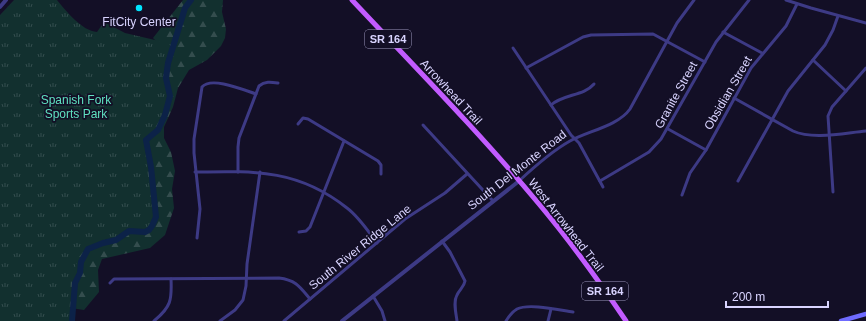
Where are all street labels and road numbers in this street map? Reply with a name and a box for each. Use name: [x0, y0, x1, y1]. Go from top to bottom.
road number: SR 164: [365, 30, 411, 48]
street label: Obsidian Street: [701, 53, 755, 132]
street label: Arrowhead Trail: [417, 56, 485, 128]
street label: Granite Street: [652, 58, 701, 131]
street label: South Del Monte Road: [465, 127, 569, 213]
street label: West Arrowhead Trail: [525, 176, 607, 274]
street label: South River Ridge Lane: [306, 201, 414, 293]
road number: SR 164: [582, 282, 628, 300]

